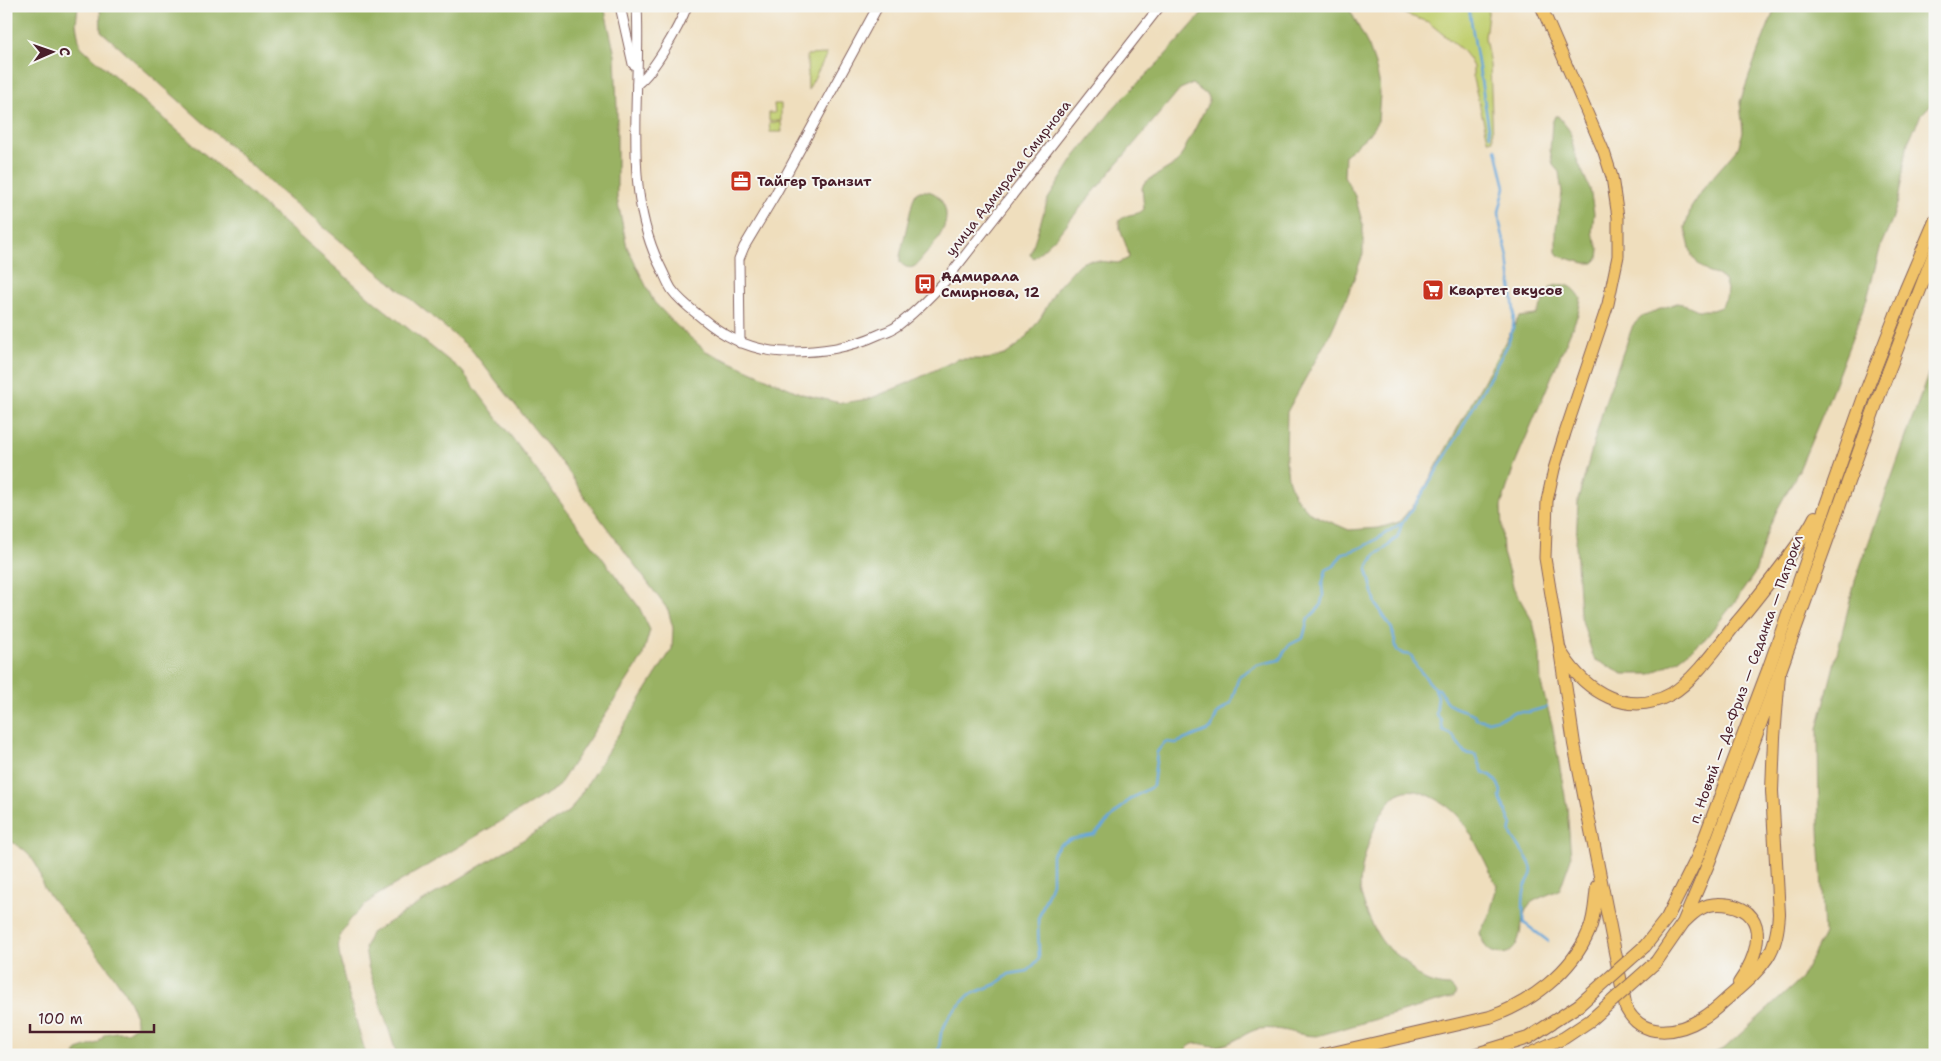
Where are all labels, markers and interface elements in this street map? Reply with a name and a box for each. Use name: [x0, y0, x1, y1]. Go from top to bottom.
north arrow: [28, 28, 78, 78]
text: С: [56, 47, 74, 56]
street label: улица Адмирала Смирнова: [941, 96, 1075, 260]
office icon: Тайгер Транзит: [729, 169, 753, 193]
place label: Тайгер Транзит: [757, 172, 872, 190]
place label: Адмирала Смирнова, 12: [941, 267, 1040, 301]
bus stop icon: Адмирала Смирнова, 12: [913, 272, 937, 296]
supermarket icon: Квартет вкусов: [1421, 278, 1445, 302]
place label: Квартет вкусов: [1449, 281, 1563, 299]
street label: п. Новый — Де-Фриз — Седанка — Патрокл: [1685, 532, 1807, 826]
scale bar: [30, 1001, 154, 1033]
text: 100 m: [38, 1009, 83, 1029]

